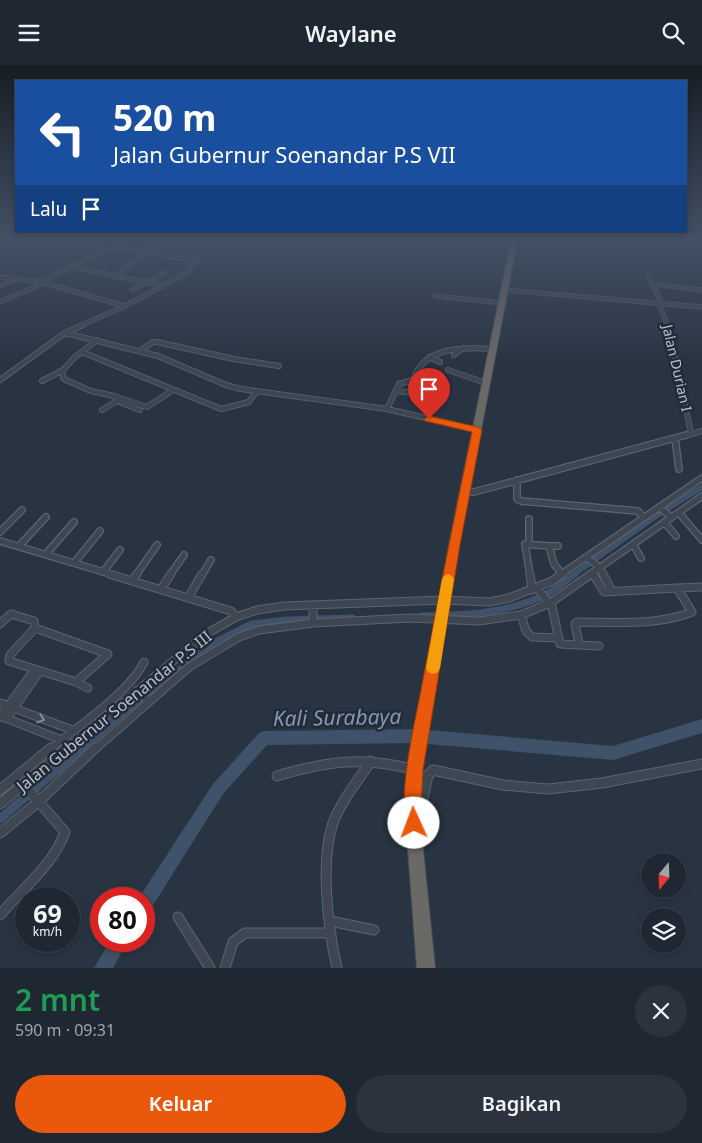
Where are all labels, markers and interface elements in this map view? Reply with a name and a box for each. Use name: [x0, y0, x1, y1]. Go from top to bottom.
text: Waylane: [305, 18, 397, 48]
icon: menu: [15, 19, 43, 47]
icon: search: [659, 19, 687, 47]
text: 520 m: [113, 94, 216, 141]
icon: left: [30, 100, 95, 165]
text: Jalan Gubernur Soenandar P.S VII: [113, 139, 456, 169]
icon: arrive: [77, 195, 105, 223]
text: Lalu: [30, 196, 67, 222]
street label: Jalan Durian I: [658, 321, 697, 413]
pin: [408, 368, 450, 419]
icon: arrive: [415, 375, 443, 403]
street label: Jalan Gubernur Soenandar P.S III: [10, 625, 216, 798]
water label: Kali Surabaya: [273, 702, 402, 732]
one-way arrow: [37, 713, 45, 723]
position arrow: [387, 796, 439, 848]
north arrow: [641, 853, 686, 897]
map controls: [641, 853, 686, 953]
speed limit sign: 80: [90, 887, 155, 952]
text: 69: [33, 896, 62, 930]
button: layers: [641, 908, 686, 953]
text: km/h: [33, 923, 62, 940]
text: 2 mnt: [15, 979, 100, 1020]
button: close: [635, 985, 687, 1037]
text: 590 m · 09:31: [15, 1019, 115, 1041]
button: Keluar: [15, 1075, 346, 1133]
button: Bagikan: [356, 1075, 687, 1133]

